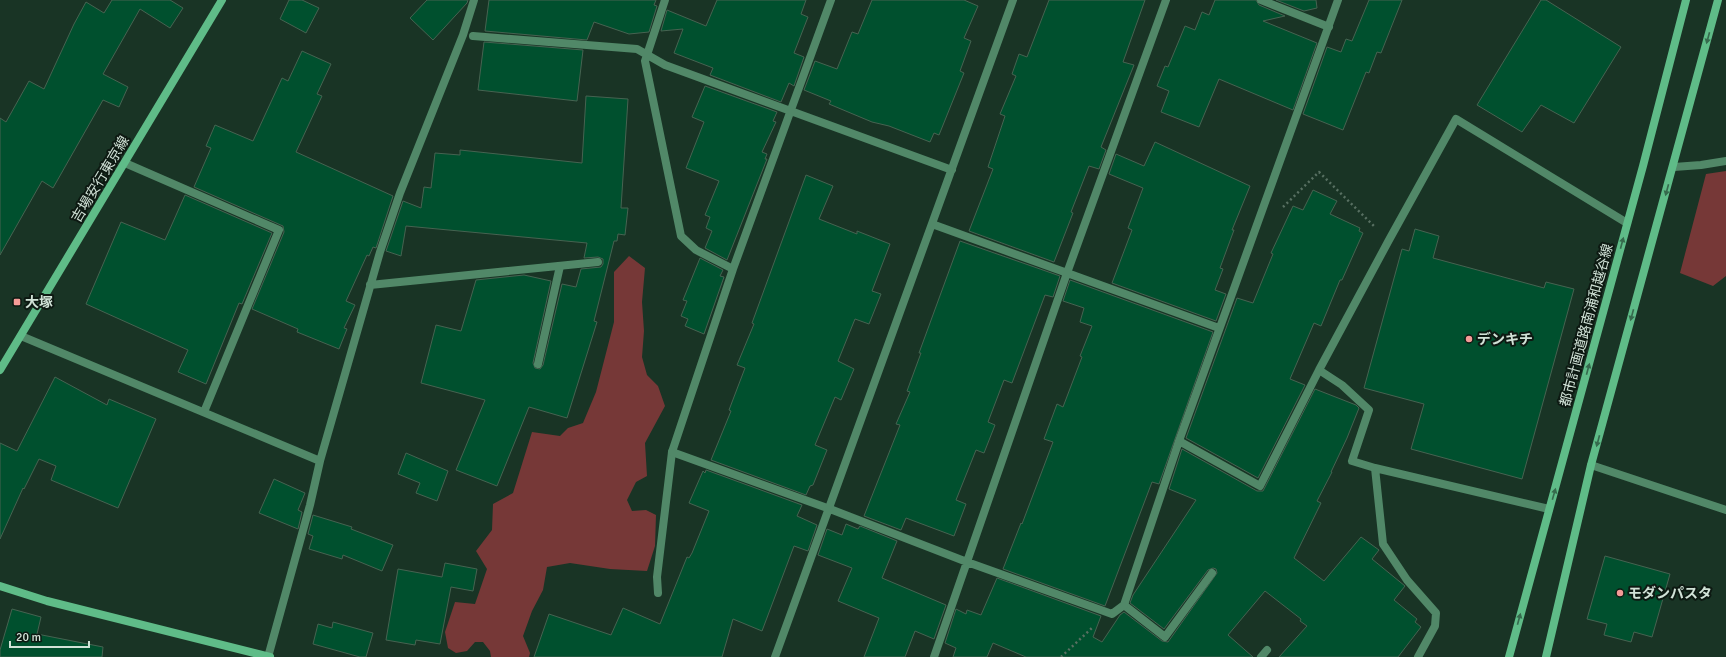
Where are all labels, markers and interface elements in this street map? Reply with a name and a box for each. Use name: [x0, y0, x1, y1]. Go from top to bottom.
one-way arrow: [1705, 31, 1711, 44]
street label: 吉場安行東京線: [68, 133, 133, 226]
one-way arrow: [1664, 184, 1670, 196]
one-way arrow: [1619, 237, 1625, 249]
street label: 都市計画道路南浦和越谷線: [1557, 242, 1616, 408]
place label: 大塚: [25, 294, 53, 311]
marker: 大塚: [12, 297, 22, 307]
one-way arrow: [1629, 309, 1635, 322]
place label: デンキチ: [1477, 331, 1533, 348]
marker: デンキチ: [1464, 334, 1474, 344]
one-way arrow: [1585, 362, 1591, 374]
one-way arrow: [1595, 435, 1601, 447]
one-way arrow: [1551, 488, 1557, 500]
place label: モダンパスタ: [1628, 585, 1712, 602]
marker: モダンパスタ: [1615, 588, 1625, 598]
one-way arrow: [1517, 613, 1523, 626]
scale bar: [10, 623, 89, 649]
text: 20 m: [16, 630, 41, 645]

